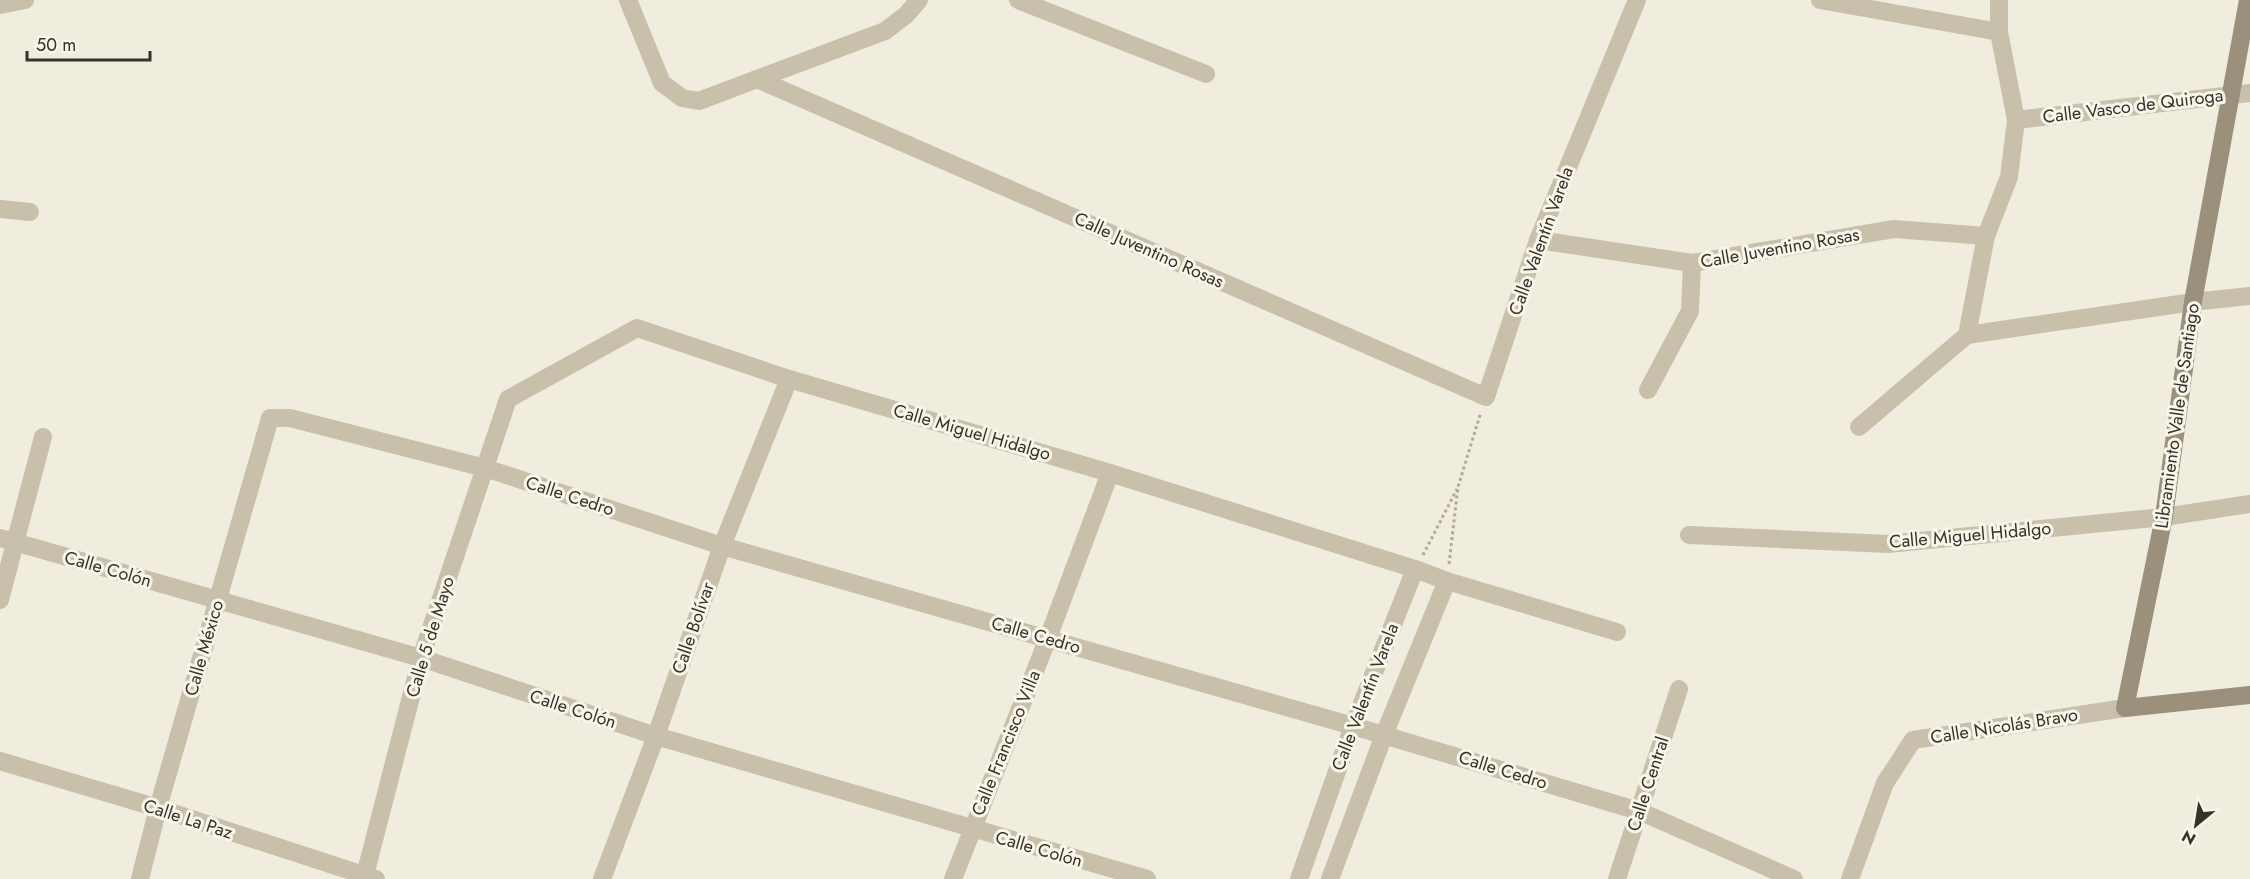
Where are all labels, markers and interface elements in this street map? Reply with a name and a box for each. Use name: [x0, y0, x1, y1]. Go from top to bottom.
scale bar: [27, 24, 150, 62]
text: 50 m: [36, 32, 76, 58]
street label: Calle Vasco de Quiroga: [2041, 82, 2225, 130]
street label: Calle Valentín Varela: [1502, 163, 1580, 319]
street label: Calle Juventino Rosas: [1070, 205, 1228, 295]
street label: Calle Juventino Rosas: [1699, 221, 1861, 275]
street label: Libramiento Valle de Santiago: [2148, 302, 2206, 530]
street label: Calle Miguel Hidalgo: [890, 397, 1054, 467]
street label: Calle Cedro: [522, 469, 618, 523]
street label: Calle Miguel Hidalgo: [1888, 515, 2052, 555]
street label: Calle Colón: [61, 544, 155, 594]
street label: Calle 5 de Mayo: [399, 573, 461, 701]
street label: Calle Bolívar: [665, 578, 721, 677]
street label: Calle México: [178, 597, 230, 699]
street label: Calle Cedro: [988, 610, 1084, 660]
street label: Calle Valentín Varela: [1325, 619, 1405, 775]
street label: Calle Francisco Villa: [965, 666, 1047, 820]
street label: Calle Colón: [526, 683, 620, 735]
street label: Calle Nicolás Bravo: [1928, 701, 2080, 750]
street label: Calle Central: [1620, 733, 1676, 835]
street label: Calle Cedro: [1455, 744, 1551, 796]
street label: Calle La Paz: [140, 792, 237, 846]
north arrow: [2166, 795, 2226, 855]
street label: Calle Colón: [992, 824, 1086, 874]
text: N: [2177, 824, 2200, 851]

